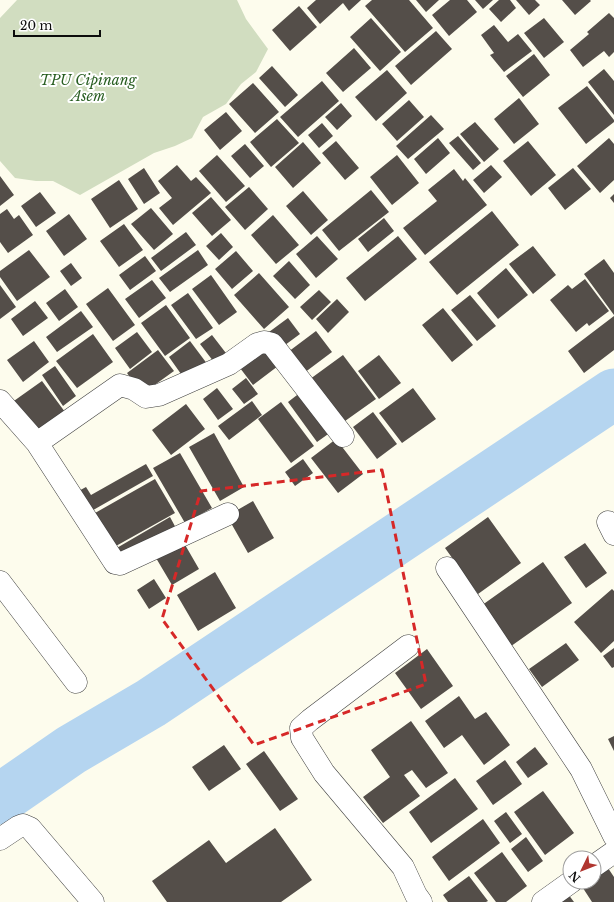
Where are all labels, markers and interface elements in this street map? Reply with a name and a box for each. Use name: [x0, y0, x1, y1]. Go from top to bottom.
scale bar: [14, 12, 100, 38]
text: 20 m: [20, 18, 52, 33]
park label: TPU Cipinang Asem: [40, 71, 137, 105]
north arrow: [562, 850, 602, 890]
text: N: [566, 868, 583, 885]

